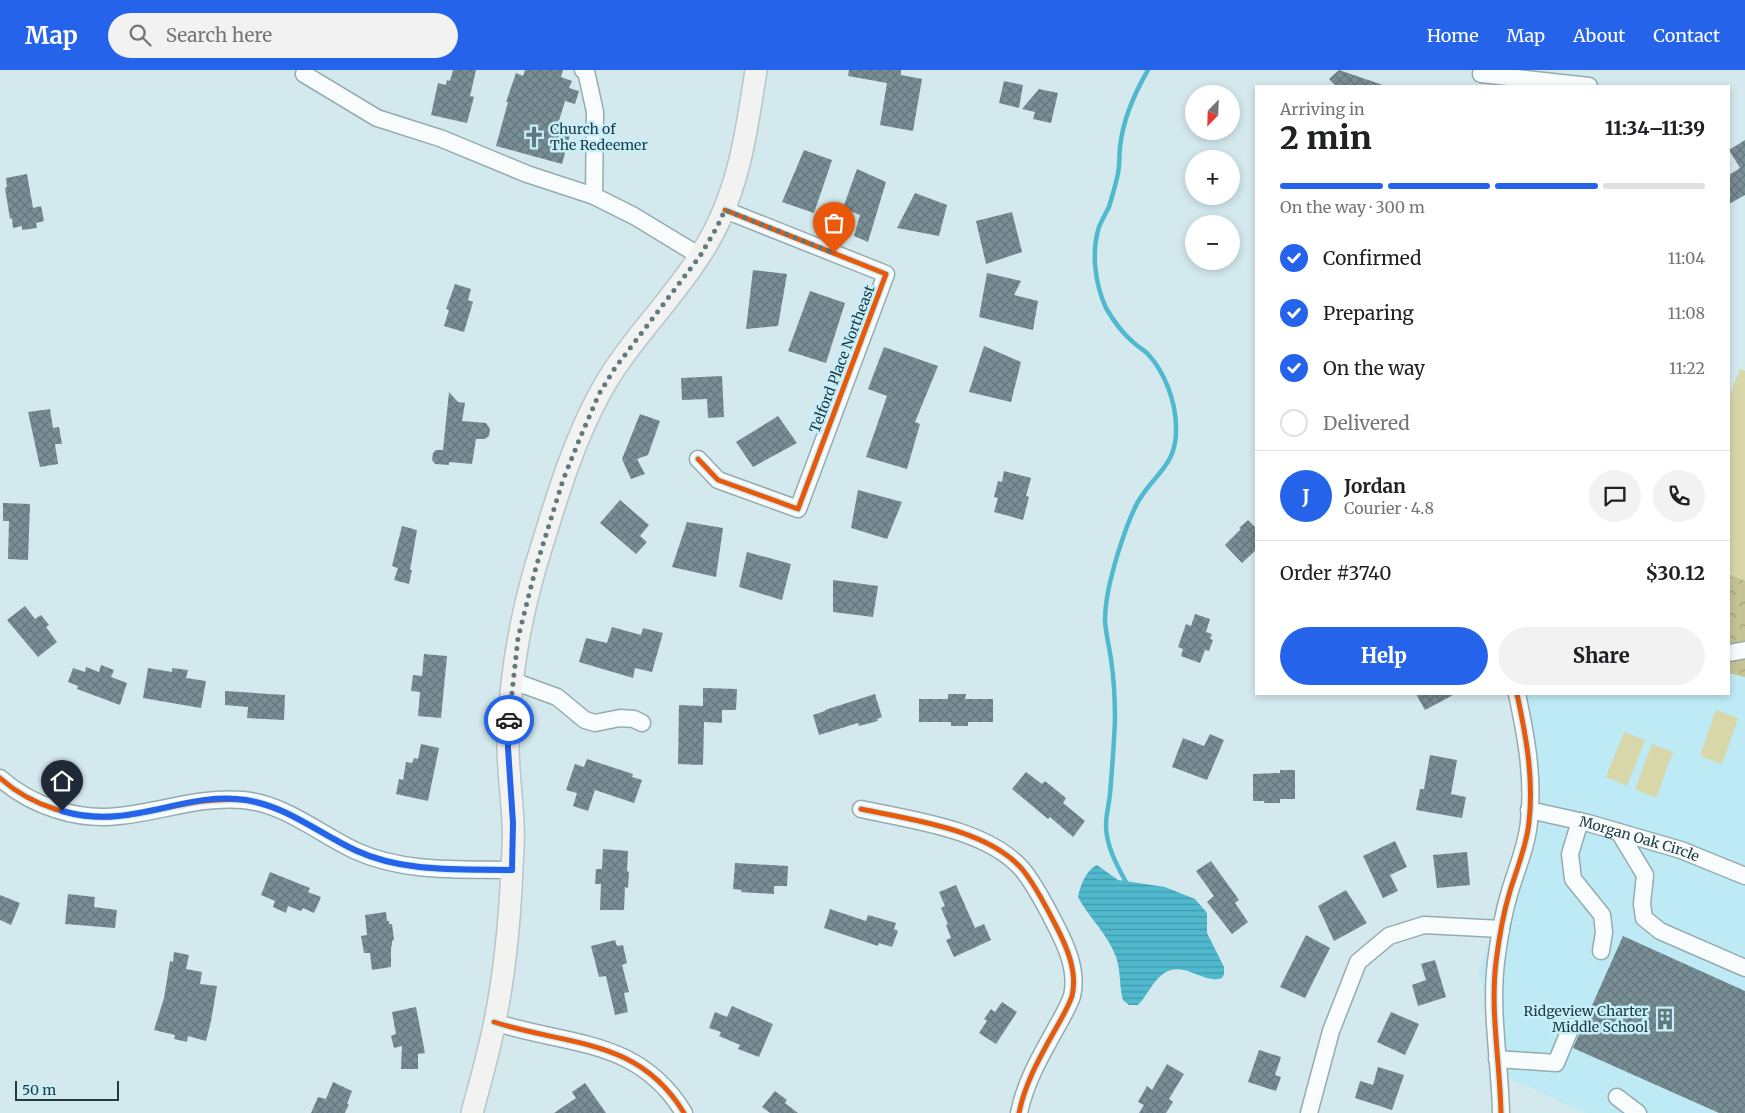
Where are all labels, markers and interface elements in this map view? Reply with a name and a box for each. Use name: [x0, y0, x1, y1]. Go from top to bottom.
search box: [108, 13, 458, 58]
text: Map: [25, 20, 78, 51]
icon: search: [126, 21, 154, 49]
text: Search here: [166, 23, 272, 47]
text: Home: [1427, 24, 1479, 47]
text: Map: [1507, 24, 1545, 47]
text: About: [1573, 24, 1625, 47]
text: Contact: [1653, 24, 1720, 47]
north arrow: [1185, 85, 1240, 140]
map controls: [1185, 85, 1240, 270]
text: Arriving in: [1280, 99, 1365, 119]
text: 11:34–11:39: [1605, 116, 1705, 140]
text: 2 min: [1280, 118, 1372, 158]
place label: Church of The Redeemer: [550, 120, 648, 154]
church icon: Church of The Redeemer: [521, 124, 547, 150]
button: +: [1185, 150, 1240, 205]
text: On the way · 300 m: [1280, 197, 1425, 217]
pin: [813, 202, 855, 253]
icon: bag: [820, 209, 848, 237]
button: −: [1185, 215, 1240, 270]
icon: check: [1280, 244, 1308, 272]
text: Confirmed: [1323, 246, 1421, 270]
text: 11:04: [1668, 248, 1705, 268]
street label: Telford Place Northeast: [805, 282, 879, 435]
icon: check: [1280, 299, 1308, 327]
text: Preparing: [1323, 301, 1414, 325]
text: 11:08: [1668, 303, 1705, 323]
icon: check: [1280, 354, 1308, 382]
text: On the way: [1323, 356, 1425, 380]
text: 11:22: [1669, 358, 1705, 378]
text: Delivered: [1323, 411, 1410, 435]
button: chat: [1589, 470, 1641, 522]
button: phone: [1653, 470, 1705, 522]
text: Jordan: [1344, 474, 1406, 498]
text: J: [1302, 484, 1310, 508]
text: Courier · 4.8: [1344, 498, 1434, 518]
text: Order #3740: [1280, 561, 1392, 585]
text: $30.12: [1646, 561, 1705, 585]
button: Help: [1280, 627, 1488, 685]
button: Share: [1498, 627, 1705, 685]
courier: [484, 695, 534, 745]
icon: car: [495, 706, 523, 734]
pin: [41, 760, 83, 811]
icon: home: [48, 767, 76, 795]
street label: Morgan Oak Circle: [1578, 812, 1702, 865]
place label: Ridgeview Charter Middle School: [1524, 1002, 1649, 1036]
building icon: Ridgeview Charter Middle School: [1652, 1006, 1678, 1032]
scale bar: [15, 1078, 119, 1101]
text: 50 m: [22, 1081, 56, 1099]

